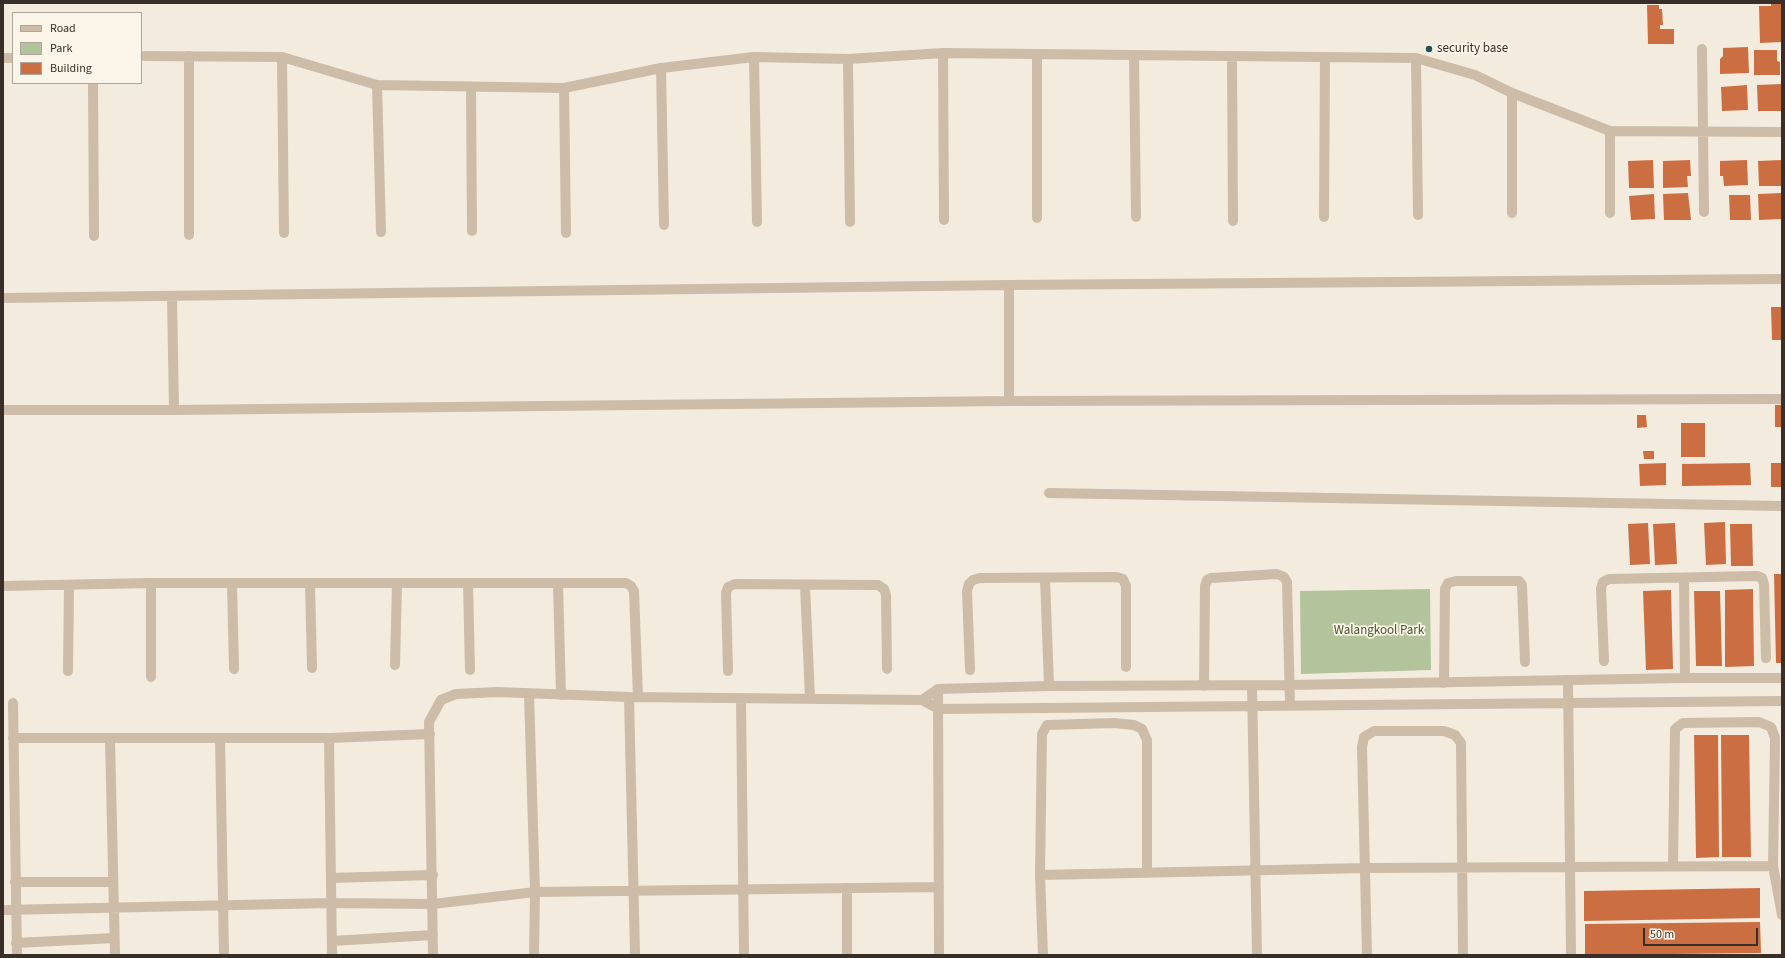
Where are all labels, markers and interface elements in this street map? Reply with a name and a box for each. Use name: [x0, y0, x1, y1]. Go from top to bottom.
legend: [12, 12, 142, 84]
text: Road: [50, 20, 76, 37]
text: Park: [50, 40, 72, 57]
place label: security base: [1437, 41, 1508, 57]
marker: security base: [1424, 44, 1434, 54]
text: Building: [50, 60, 92, 77]
park label: Walangkool Park: [1334, 623, 1424, 639]
scale bar: [1645, 920, 1760, 946]
text: 50 m: [1650, 926, 1674, 943]

